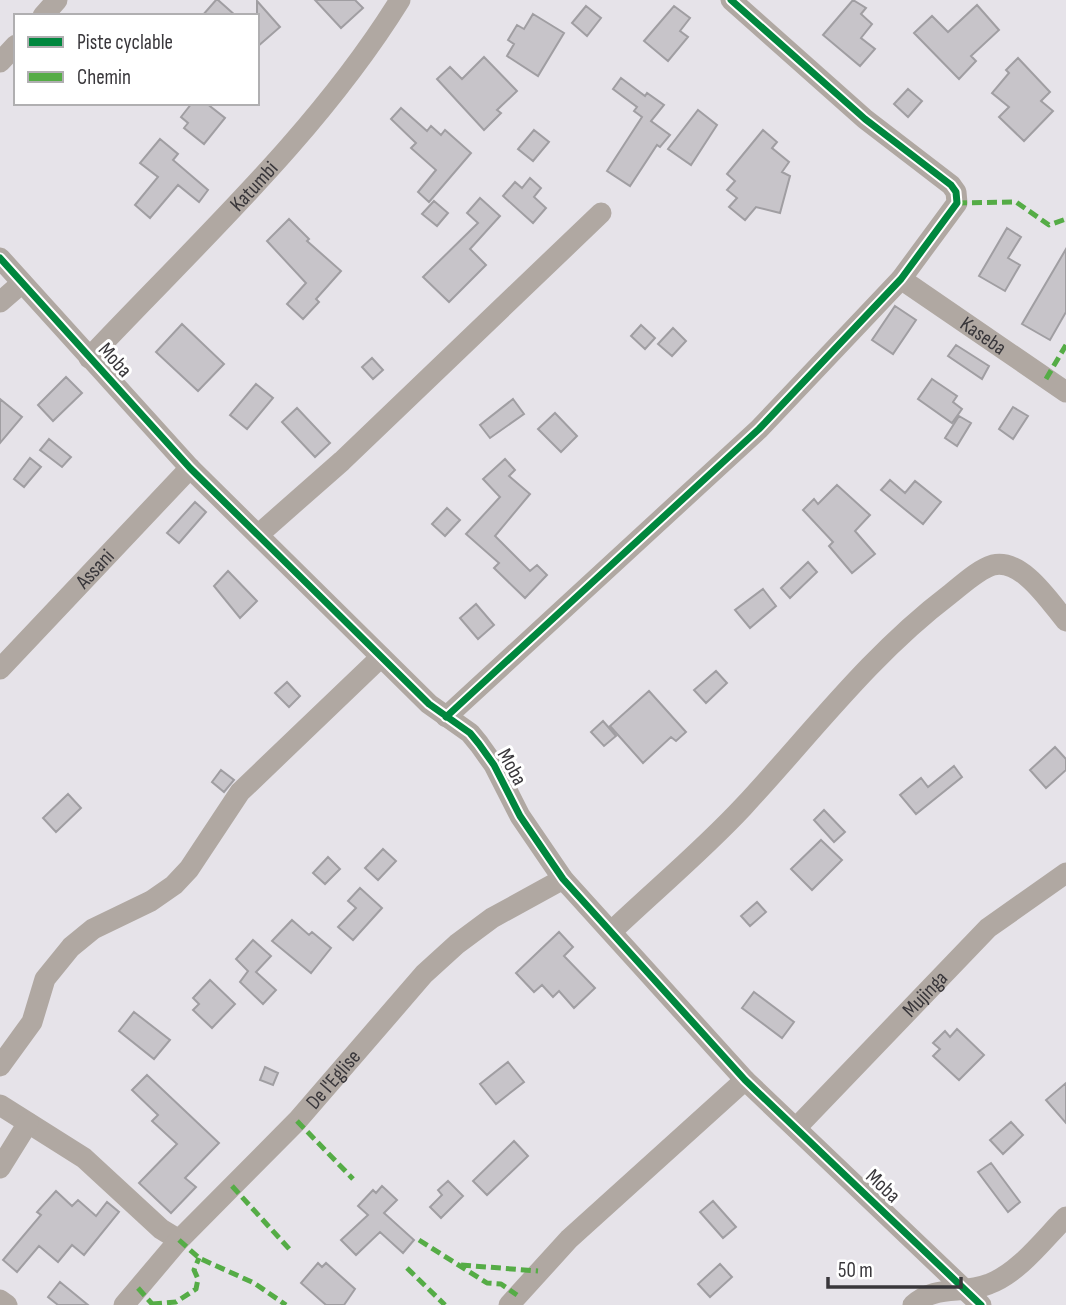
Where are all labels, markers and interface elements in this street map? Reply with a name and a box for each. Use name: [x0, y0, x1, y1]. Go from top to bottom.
legend: [14, 14, 259, 105]
text: Piste cyclable: [77, 30, 173, 55]
text: Chemin: [77, 65, 131, 90]
street label: Katumbi: [225, 156, 283, 216]
street label: Kaseba: [956, 311, 1011, 360]
street label: Moba: [93, 338, 137, 382]
street label: Assani: [70, 544, 119, 594]
street label: Moba: [492, 744, 532, 790]
street label: Mujinga: [897, 966, 953, 1022]
street label: De l'Eglise: [301, 1044, 366, 1114]
street label: Moba: [861, 1164, 905, 1208]
scale bar: [828, 1246, 961, 1290]
text: 50 m: [838, 1258, 873, 1283]

